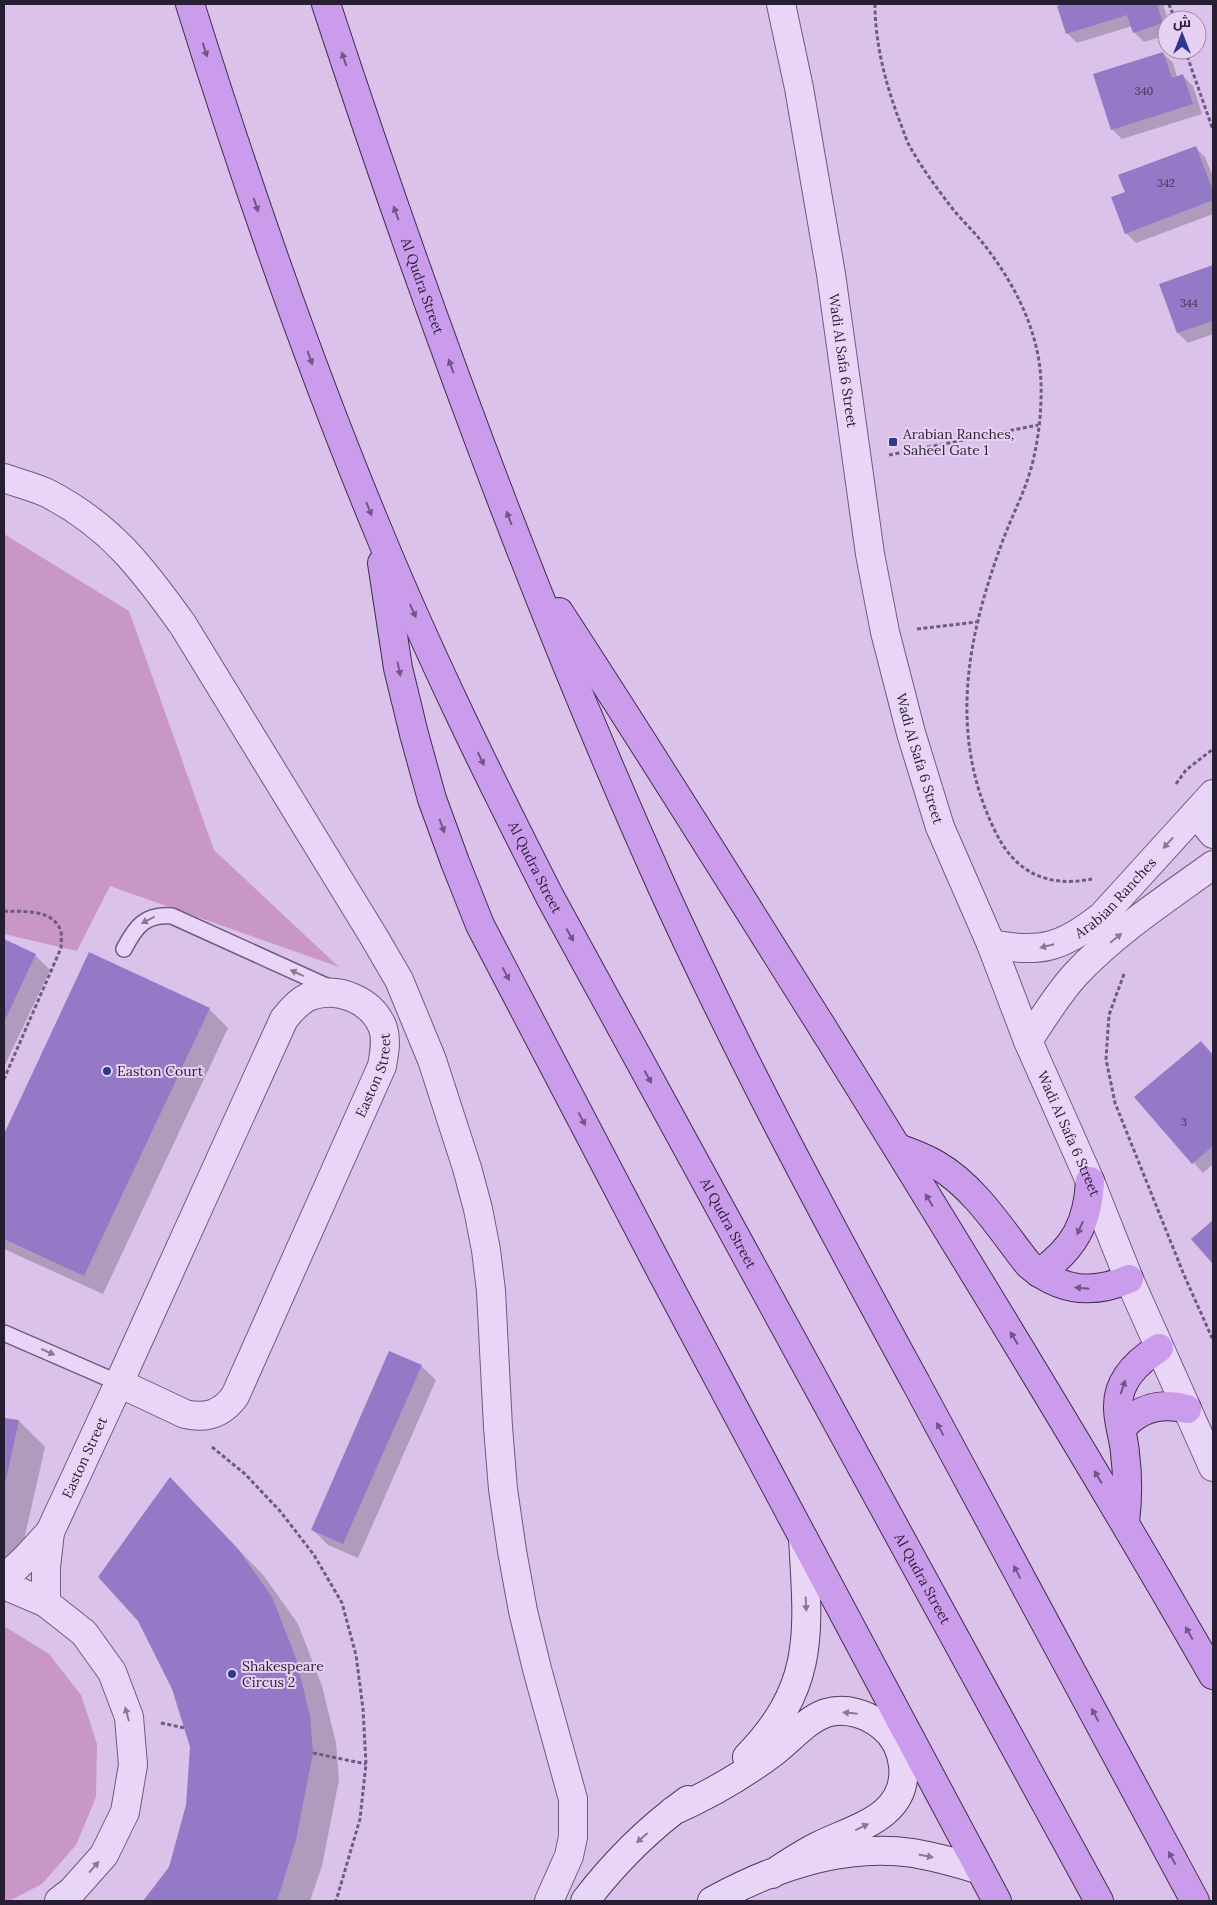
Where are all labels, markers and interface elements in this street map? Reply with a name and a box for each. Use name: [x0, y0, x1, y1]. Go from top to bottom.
north arrow: [1157, 10, 1207, 60]
text: ش: [1173, 13, 1191, 31]
one-way arrow: [201, 43, 209, 58]
one-way arrow: [340, 51, 348, 66]
house number: 340: [1135, 84, 1154, 98]
house number: 342: [1157, 176, 1175, 190]
one-way arrow: [252, 197, 260, 212]
one-way arrow: [392, 205, 400, 220]
street label: Al Qudra Street: [397, 235, 448, 337]
street label: Wadi Al Safa 6 Street: [825, 292, 861, 429]
house number: 344: [1180, 296, 1198, 310]
one-way arrow: [307, 350, 314, 365]
one-way arrow: [447, 358, 455, 373]
place label: Arabian Ranches, Saheel Gate 1: [902, 425, 1014, 459]
marker: Arabian Ranches, Saheel Gate 1: [887, 436, 899, 448]
one-way arrow: [365, 502, 373, 517]
one-way arrow: [505, 510, 512, 525]
one-way arrow: [409, 604, 417, 618]
one-way arrow: [395, 662, 403, 677]
street label: Wadi Al Safa 6 Street: [892, 691, 948, 827]
one-way arrow: [477, 752, 485, 766]
street label: Al Qudra Street: [504, 817, 566, 917]
one-way arrow: [439, 818, 446, 833]
one-way arrow: [1162, 836, 1174, 848]
street label: Arabian Ranches: [1070, 854, 1160, 943]
one-way arrow: [141, 916, 156, 924]
one-way arrow: [566, 928, 575, 941]
one-way arrow: [1109, 932, 1122, 943]
one-way arrow: [1039, 942, 1055, 950]
one-way arrow: [502, 968, 511, 981]
one-way arrow: [290, 969, 304, 977]
street label: Easton Street: [351, 1032, 394, 1120]
place label: Easton Court: [117, 1062, 204, 1080]
marker: Easton Court: [101, 1065, 113, 1077]
street label: Wadi Al Safa 6 Street: [1033, 1068, 1104, 1199]
one-way arrow: [644, 1070, 653, 1084]
one-way arrow: [578, 1111, 586, 1126]
house number: 3: [1181, 1115, 1187, 1129]
street label: Al Qudra Street: [696, 1174, 761, 1272]
one-way arrow: [925, 1193, 934, 1206]
one-way arrow: [1076, 1221, 1084, 1235]
one-way arrow: [1074, 1284, 1090, 1292]
one-way arrow: [1009, 1332, 1018, 1345]
one-way arrow: [41, 1349, 55, 1357]
one-way arrow: [1119, 1379, 1127, 1394]
street label: Easton Street: [58, 1413, 111, 1501]
one-way arrow: [936, 1423, 945, 1436]
one-way arrow: [1094, 1471, 1103, 1484]
street label: Al Qudra Street: [890, 1529, 955, 1628]
one-way arrow: [1013, 1566, 1022, 1579]
one-way arrow: [803, 1597, 811, 1613]
one-way arrow: [1185, 1625, 1193, 1640]
place label: Shakespeare Circus 2: [242, 1657, 324, 1691]
marker: Shakespeare Circus 2: [226, 1668, 238, 1680]
one-way arrow: [123, 1707, 131, 1722]
one-way arrow: [841, 1708, 857, 1716]
one-way arrow: [1090, 1709, 1099, 1722]
one-way arrow: [855, 1822, 869, 1830]
one-way arrow: [636, 1833, 649, 1844]
one-way arrow: [1168, 1851, 1176, 1866]
one-way arrow: [918, 1852, 934, 1860]
one-way arrow: [88, 1861, 100, 1873]

